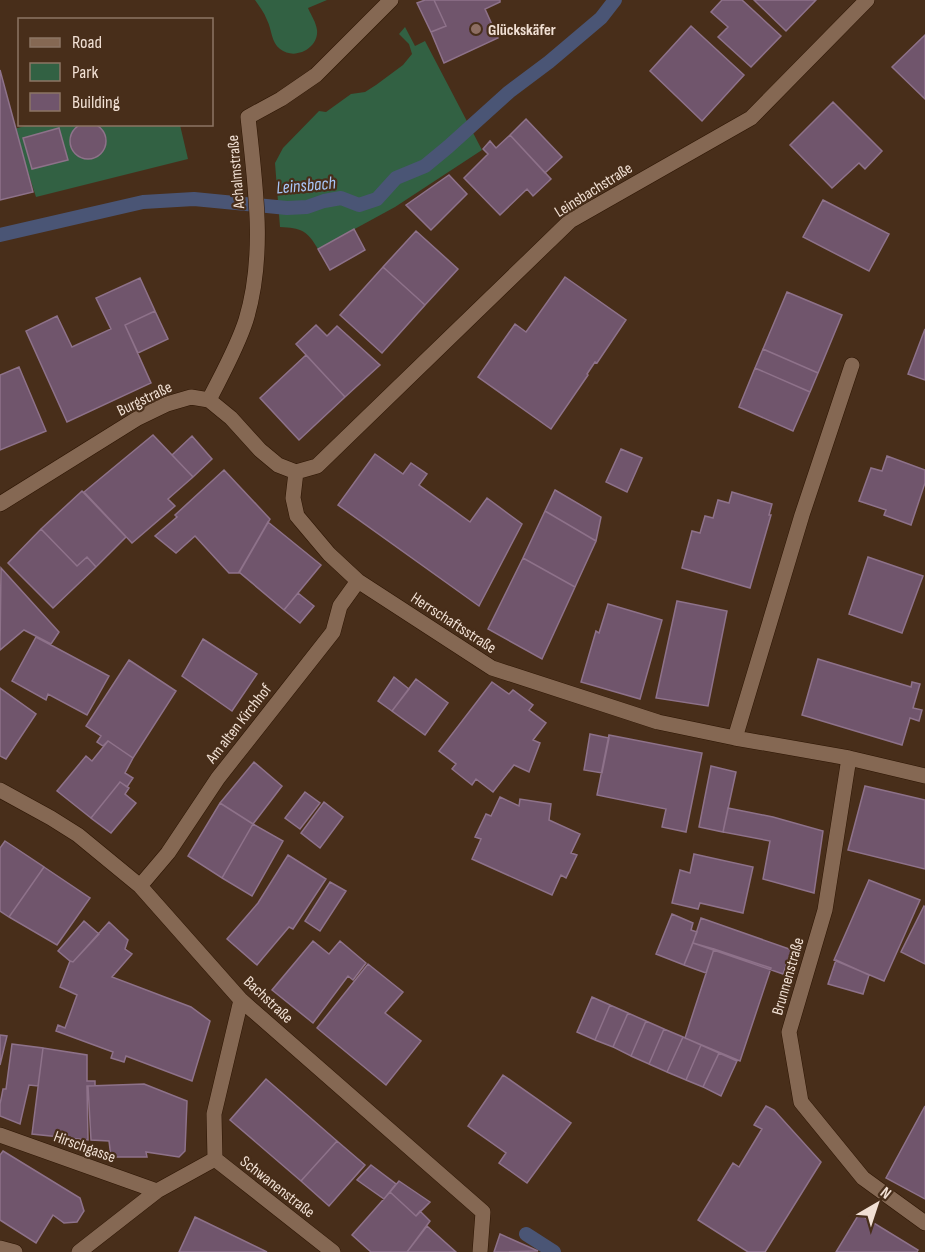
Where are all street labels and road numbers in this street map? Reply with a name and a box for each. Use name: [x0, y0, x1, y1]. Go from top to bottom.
street label: Achalmstraße: [224, 134, 249, 211]
street label: Leinsbachstraße: [551, 159, 636, 222]
street label: Burgstraße: [114, 378, 175, 421]
street label: Herrschaftsstraße: [407, 589, 499, 658]
street label: Am alten Kirchhof: [202, 680, 276, 768]
street label: Brunnenstraße: [768, 936, 809, 1017]
street label: Bachstraße: [239, 972, 297, 1028]
street label: Hirschgasse: [51, 1127, 118, 1167]
street label: Schwanenstraße: [236, 1152, 318, 1222]

